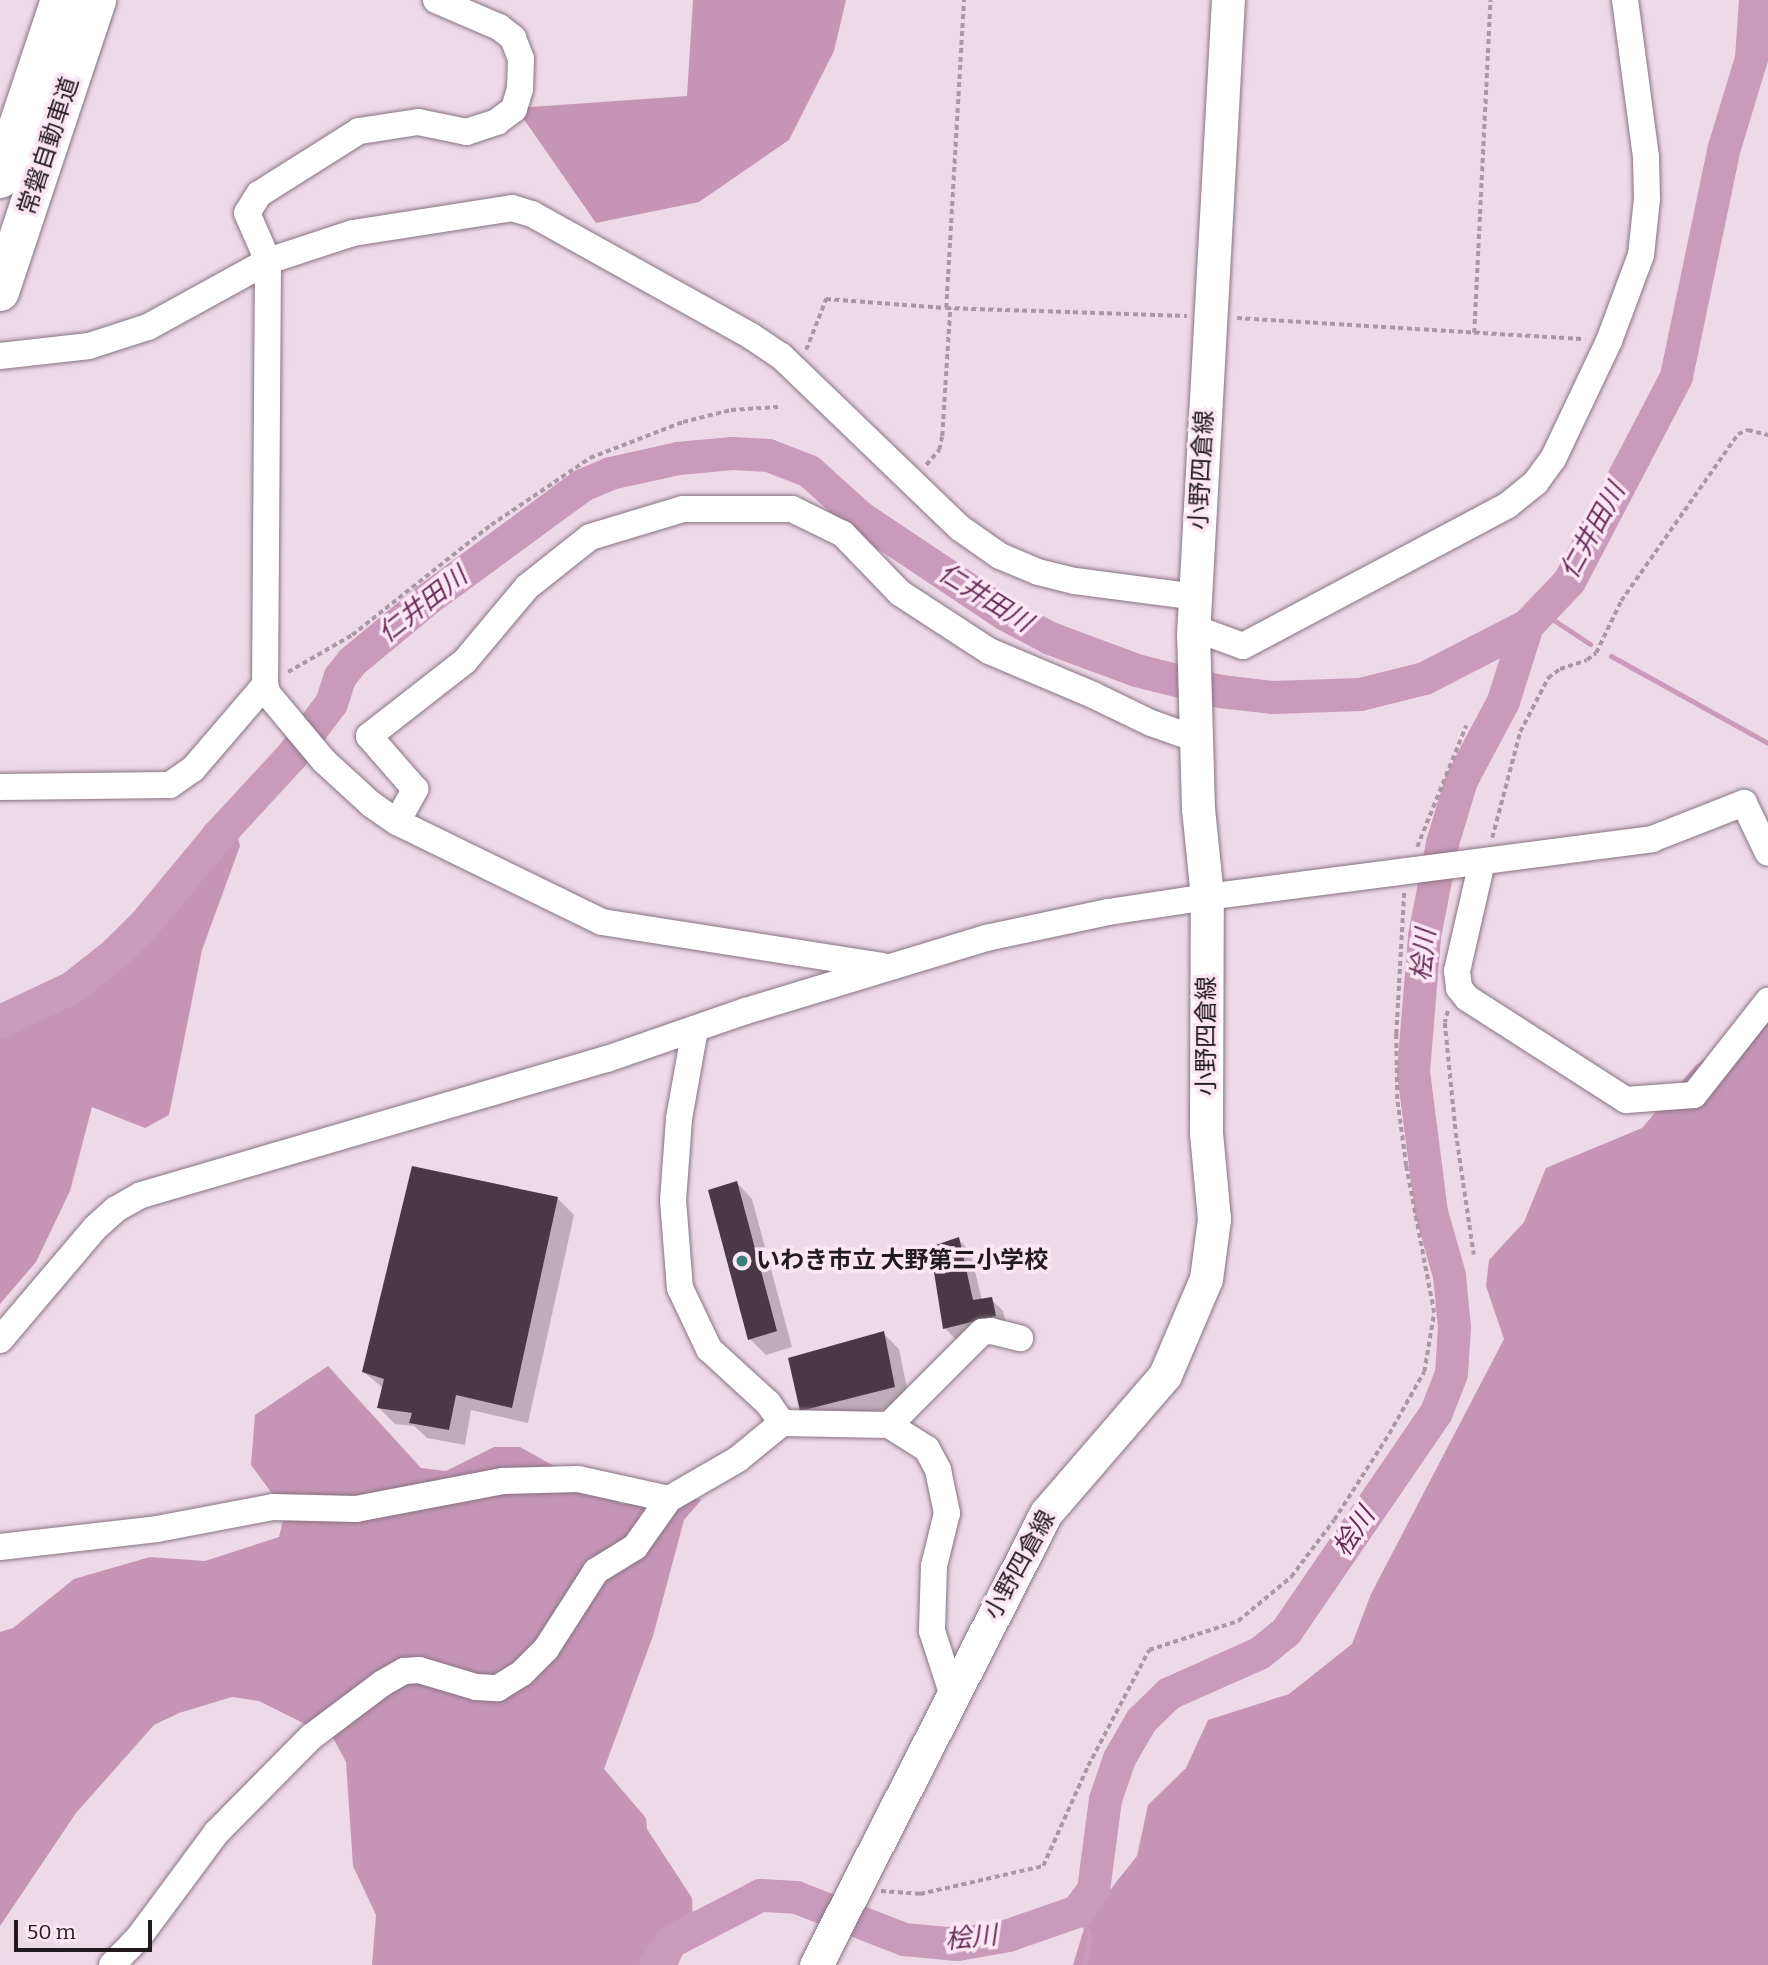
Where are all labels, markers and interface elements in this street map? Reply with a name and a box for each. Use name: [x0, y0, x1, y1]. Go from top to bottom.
street label: 常磐自動車道: [13, 73, 85, 219]
street label: 小野四倉線: [1184, 409, 1220, 531]
water label: 仁井田川: [1554, 478, 1632, 584]
water label: 仁井田川: [933, 557, 1037, 639]
water label: 仁井田川: [372, 561, 474, 649]
water label: 桧川: [1406, 928, 1442, 982]
street label: 小野四倉線: [1193, 976, 1221, 1096]
place label: いわき市立 大野第二小学校: [756, 1247, 1048, 1275]
marker: いわき市立 大野第二小学校: [734, 1253, 750, 1269]
water label: 桧川: [1327, 1502, 1381, 1562]
street label: 小野四倉線: [978, 1506, 1062, 1624]
scale bar: [18, 1906, 156, 1950]
text: 50 m: [27, 1919, 76, 1945]
water label: 桧川: [944, 1920, 998, 1956]

